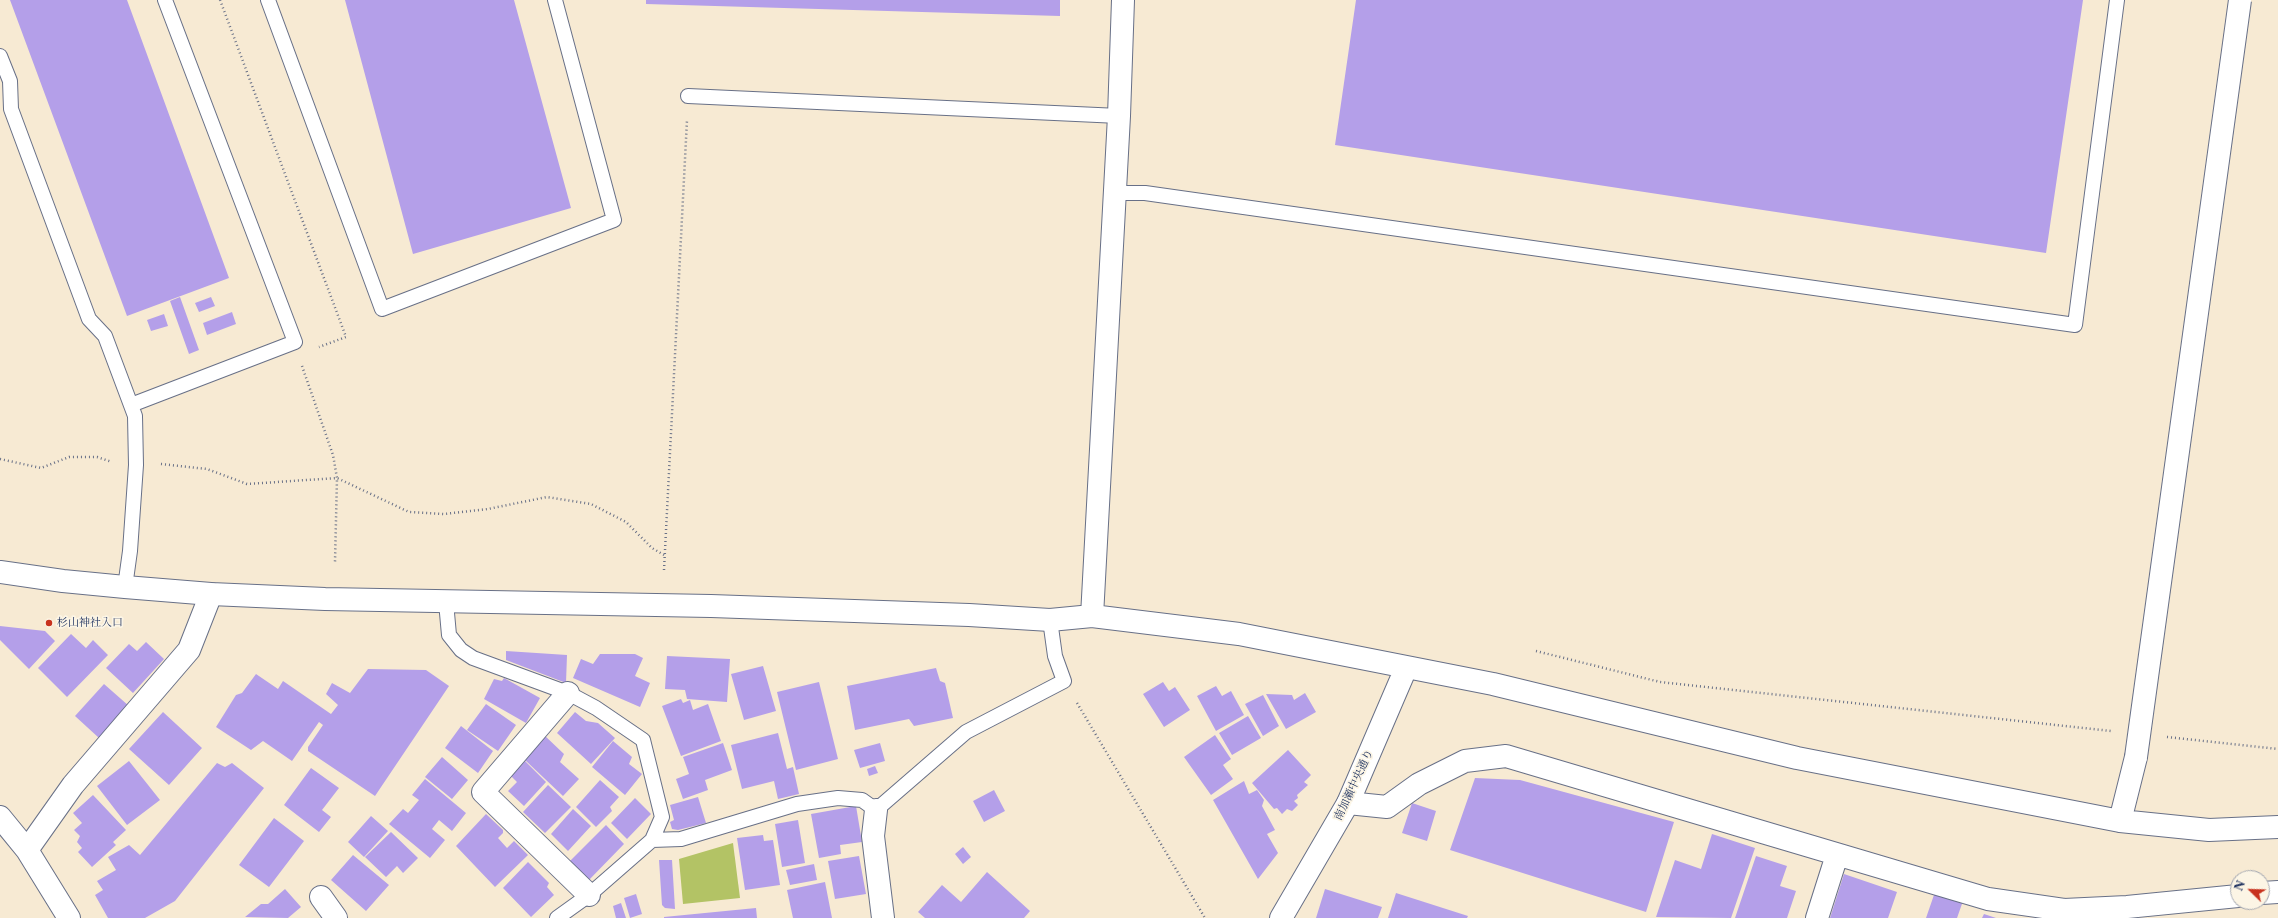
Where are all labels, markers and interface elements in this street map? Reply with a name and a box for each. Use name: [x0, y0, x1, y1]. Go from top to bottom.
place label: 杉山神社入口: [57, 616, 123, 630]
marker: 杉山神社入口: [44, 618, 54, 628]
street label: 南加瀬中央通り: [1332, 747, 1376, 823]
north arrow: [2230, 870, 2270, 910]
text: N: [2232, 879, 2248, 893]

